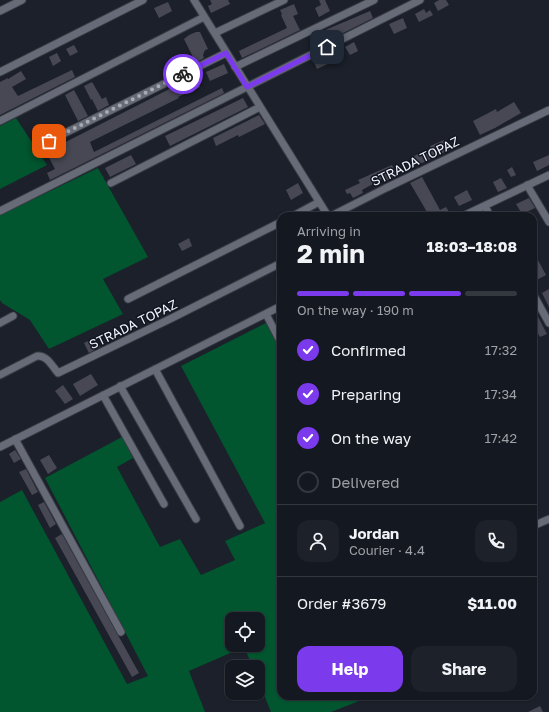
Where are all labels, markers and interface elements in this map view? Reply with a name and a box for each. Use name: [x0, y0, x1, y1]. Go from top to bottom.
pin: [310, 30, 344, 64]
icon: home: [316, 36, 338, 58]
courier: [163, 54, 203, 94]
icon: bike: [172, 63, 194, 85]
pin: [32, 124, 66, 158]
icon: bag: [38, 130, 60, 152]
street label: STRADA TOPAZ: [368, 133, 462, 189]
text: Arriving in: [297, 223, 361, 239]
text: 18:03–18:08: [427, 237, 517, 255]
text: 2 min: [297, 238, 365, 269]
street label: STRADA TOPAZ: [86, 296, 180, 352]
text: On the way · 190 m: [297, 302, 414, 318]
icon: check: [297, 339, 319, 361]
text: Confirmed: [331, 341, 406, 359]
text: 17:32: [485, 342, 517, 358]
icon: check: [297, 383, 319, 405]
text: Preparing: [331, 385, 401, 403]
text: 17:34: [484, 386, 517, 402]
icon: check: [297, 427, 319, 449]
text: On the way: [331, 429, 411, 447]
text: 17:42: [484, 430, 517, 446]
text: Delivered: [331, 473, 399, 491]
button: person: [297, 520, 339, 562]
button: phone: [475, 520, 517, 562]
text: Jordan: [349, 524, 399, 542]
text: Courier · 4.4: [349, 542, 425, 558]
text: Order #3679: [297, 594, 386, 612]
text: $11.00: [467, 594, 517, 612]
map controls: [225, 612, 265, 700]
button: locate: [225, 612, 265, 652]
button: Help: [297, 646, 403, 692]
button: Share: [411, 646, 517, 692]
button: layers: [225, 660, 265, 700]

